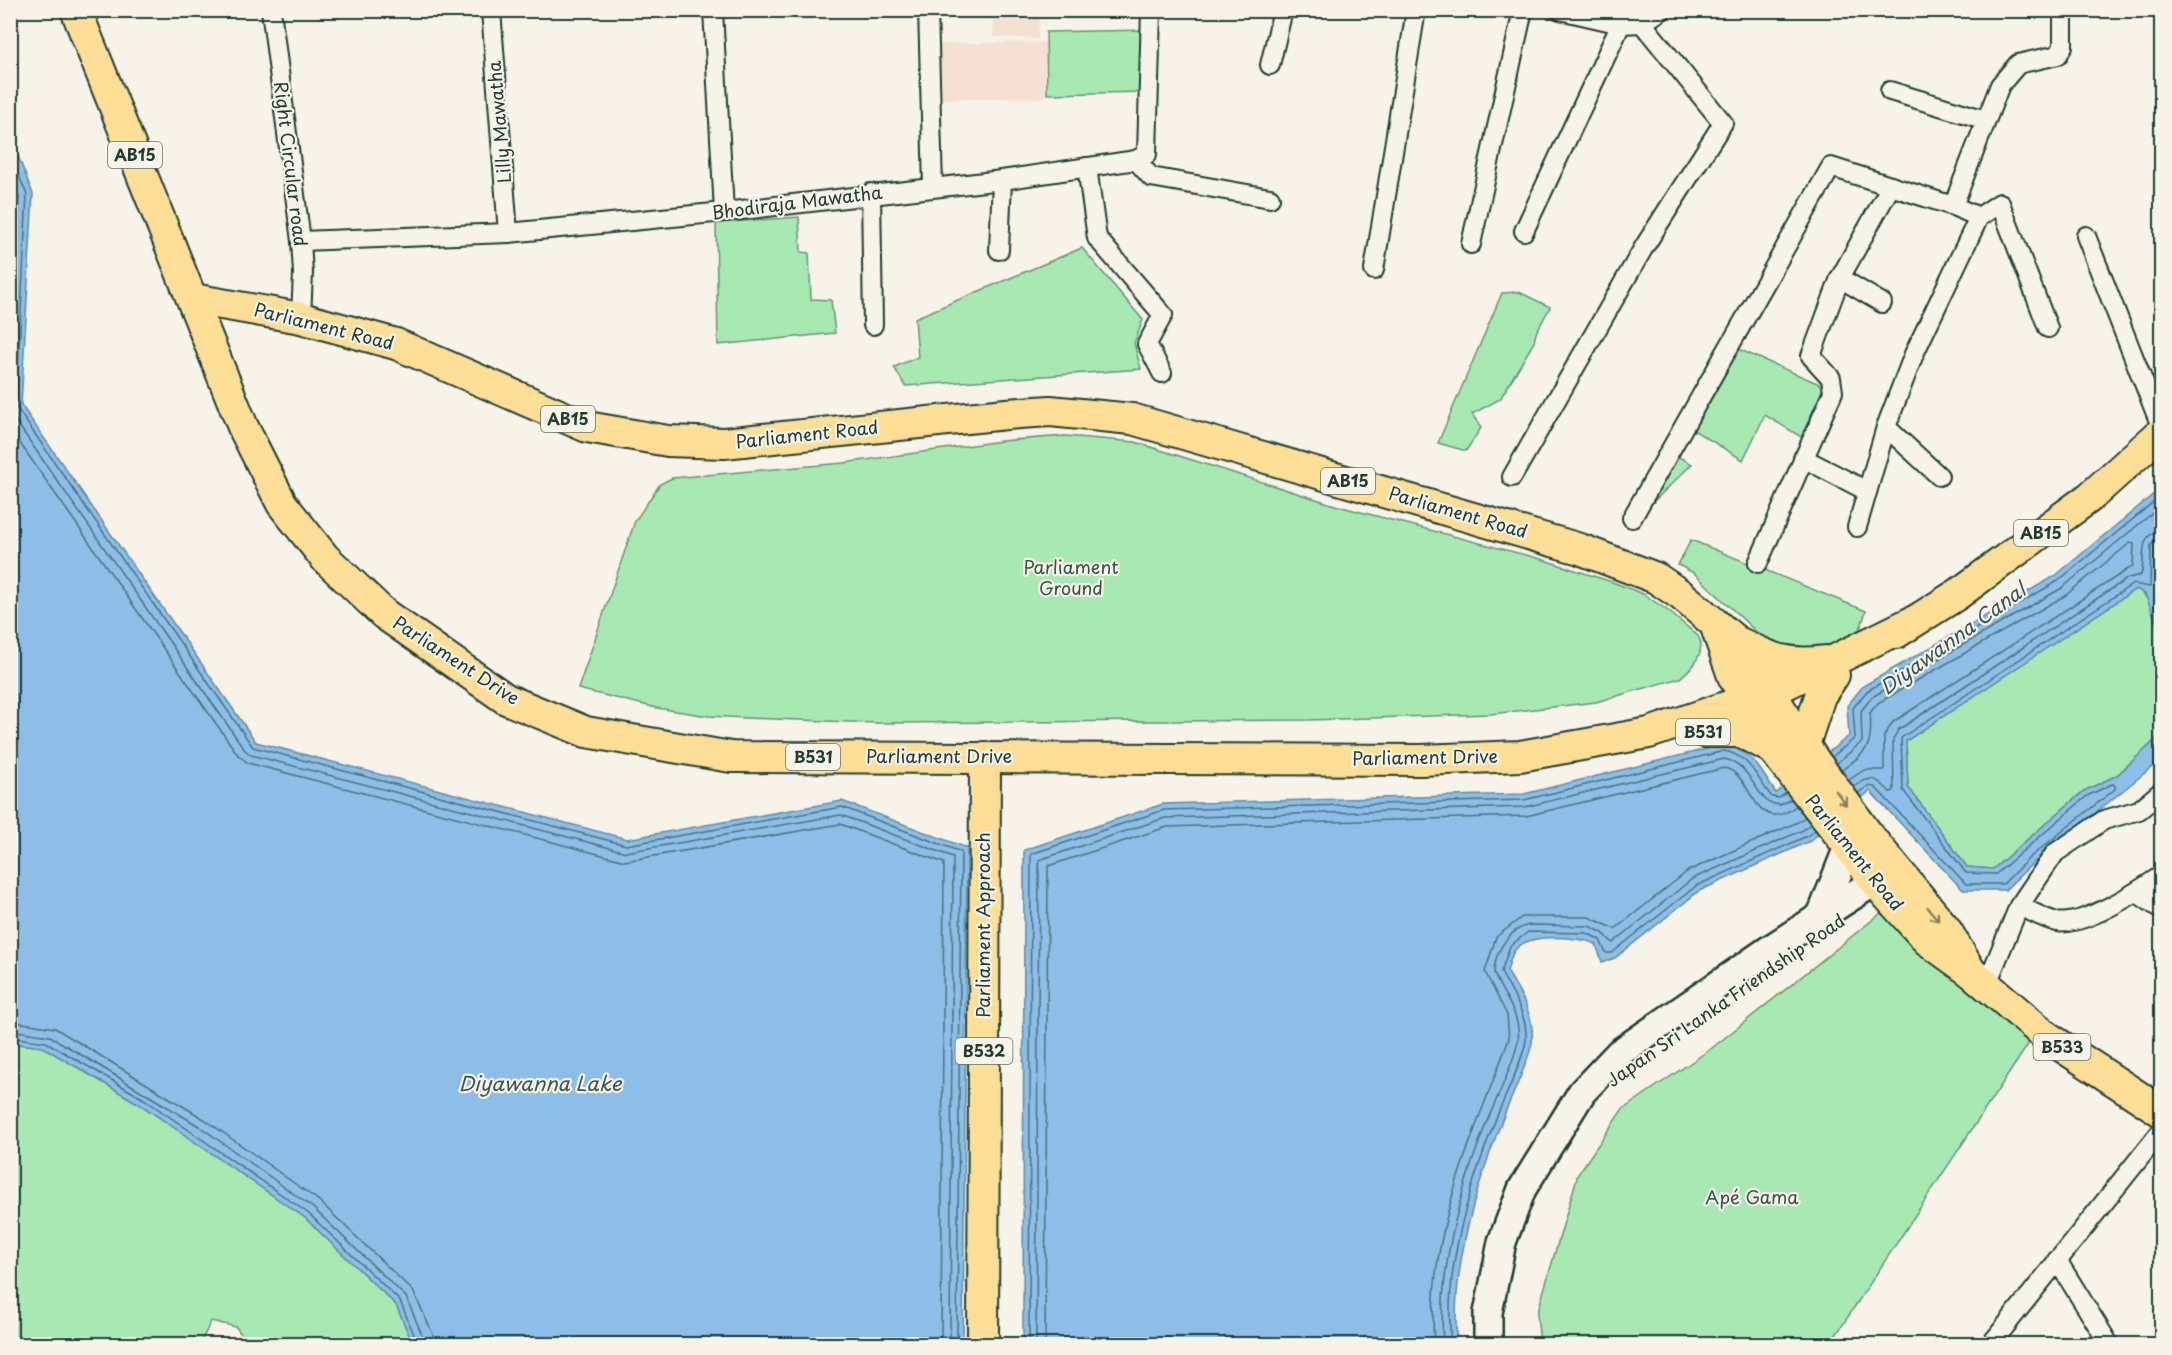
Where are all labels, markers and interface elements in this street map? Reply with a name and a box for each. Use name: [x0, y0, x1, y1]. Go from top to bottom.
street label: Lilly Mawatha: [480, 59, 517, 184]
street label: Right Circular road: [268, 80, 315, 248]
road number: AB15: [108, 142, 162, 168]
street label: Bhodiraja Mawatha: [710, 178, 884, 225]
street label: Parliament Road: [252, 295, 397, 356]
road number: AB15: [541, 406, 595, 432]
street label: Parliament Road: [734, 413, 879, 454]
road number: AB15: [1321, 468, 1375, 494]
street label: Parliament Road: [1386, 479, 1531, 544]
road number: AB15: [2014, 520, 2068, 546]
park label: Parliament Ground: [1023, 553, 1119, 601]
water label: Diyawanna Canal: [1873, 573, 2034, 701]
street label: Parliament Drive: [388, 609, 525, 711]
road number: B531: [1676, 719, 1730, 745]
street label: Parliament Drive: [866, 742, 1012, 769]
street label: Parliament Drive: [1352, 742, 1498, 771]
road number: B531: [786, 744, 840, 770]
street label: Parliament Road: [1800, 788, 1911, 916]
one-way arrow: [1835, 790, 1847, 806]
street label: Parliament Approach: [969, 832, 996, 1018]
one-way arrow: [1926, 906, 1939, 922]
street label: Japan Sri Lanka Friendship Road: [1600, 907, 1850, 1093]
road number: B533: [2034, 1034, 2090, 1060]
road number: B532: [956, 1038, 1012, 1064]
water label: Diyawanna Lake: [459, 1068, 623, 1098]
park label: Apé Gama: [1705, 1183, 1799, 1210]

